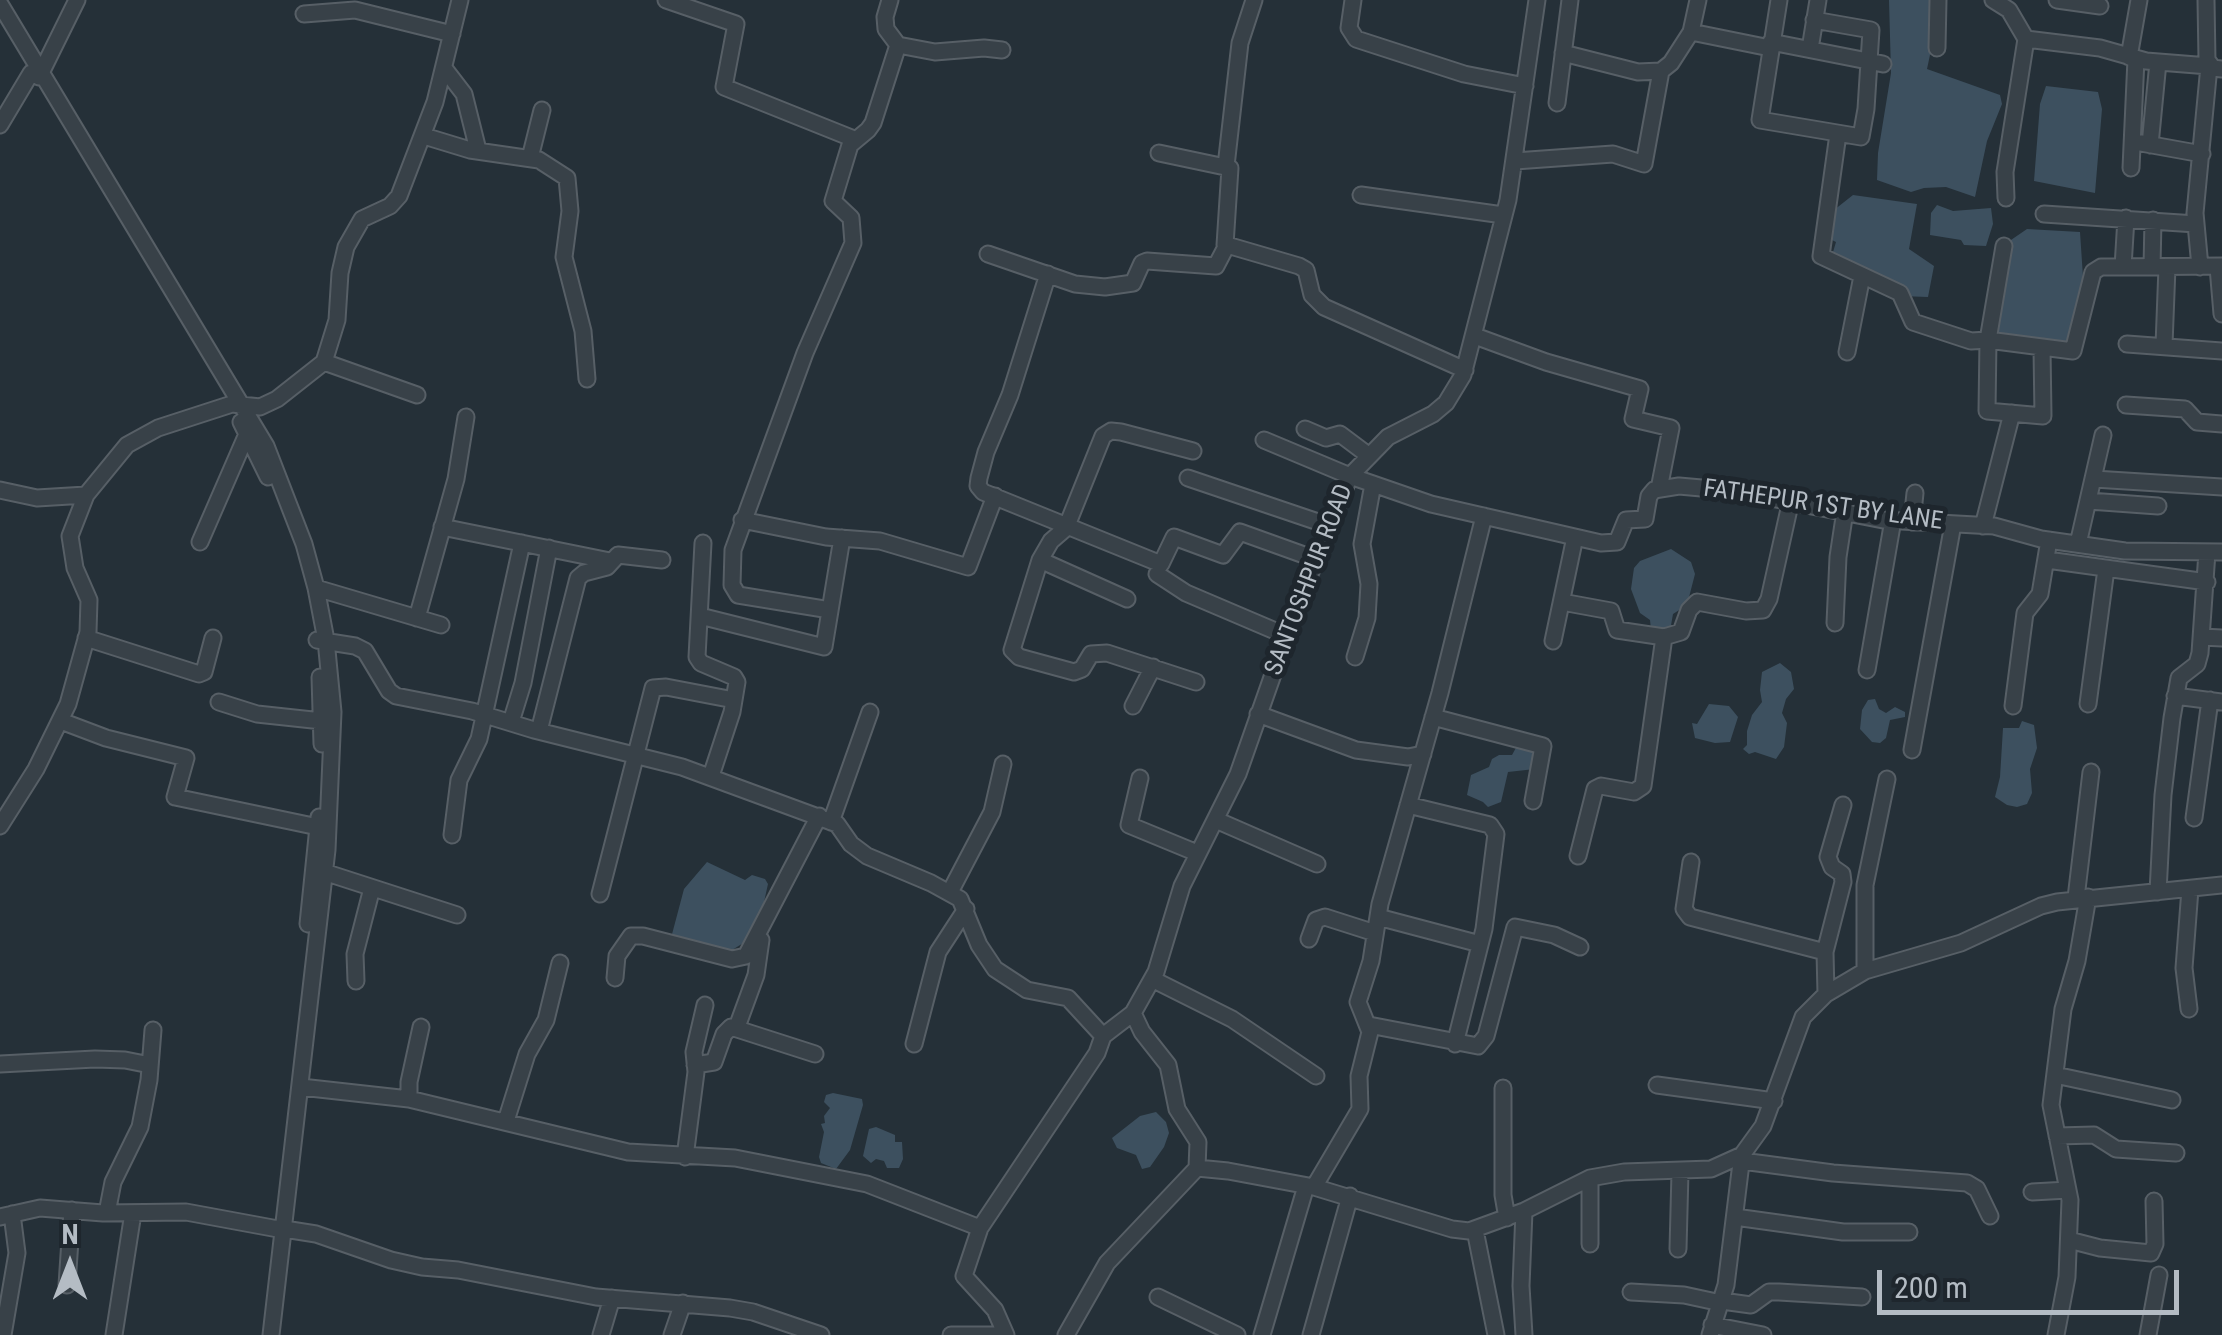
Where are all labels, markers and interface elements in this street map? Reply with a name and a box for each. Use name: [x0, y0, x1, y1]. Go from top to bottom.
street label: FATHEPUR 1ST BY LANE: [1702, 474, 1944, 538]
street label: SANTOSHPUR ROAD: [1260, 480, 1360, 680]
north arrow: [20, 1215, 120, 1315]
text: N: [61, 1218, 79, 1251]
scale bar: [1882, 1250, 2184, 1312]
text: 200 m: [1894, 1270, 1968, 1305]

